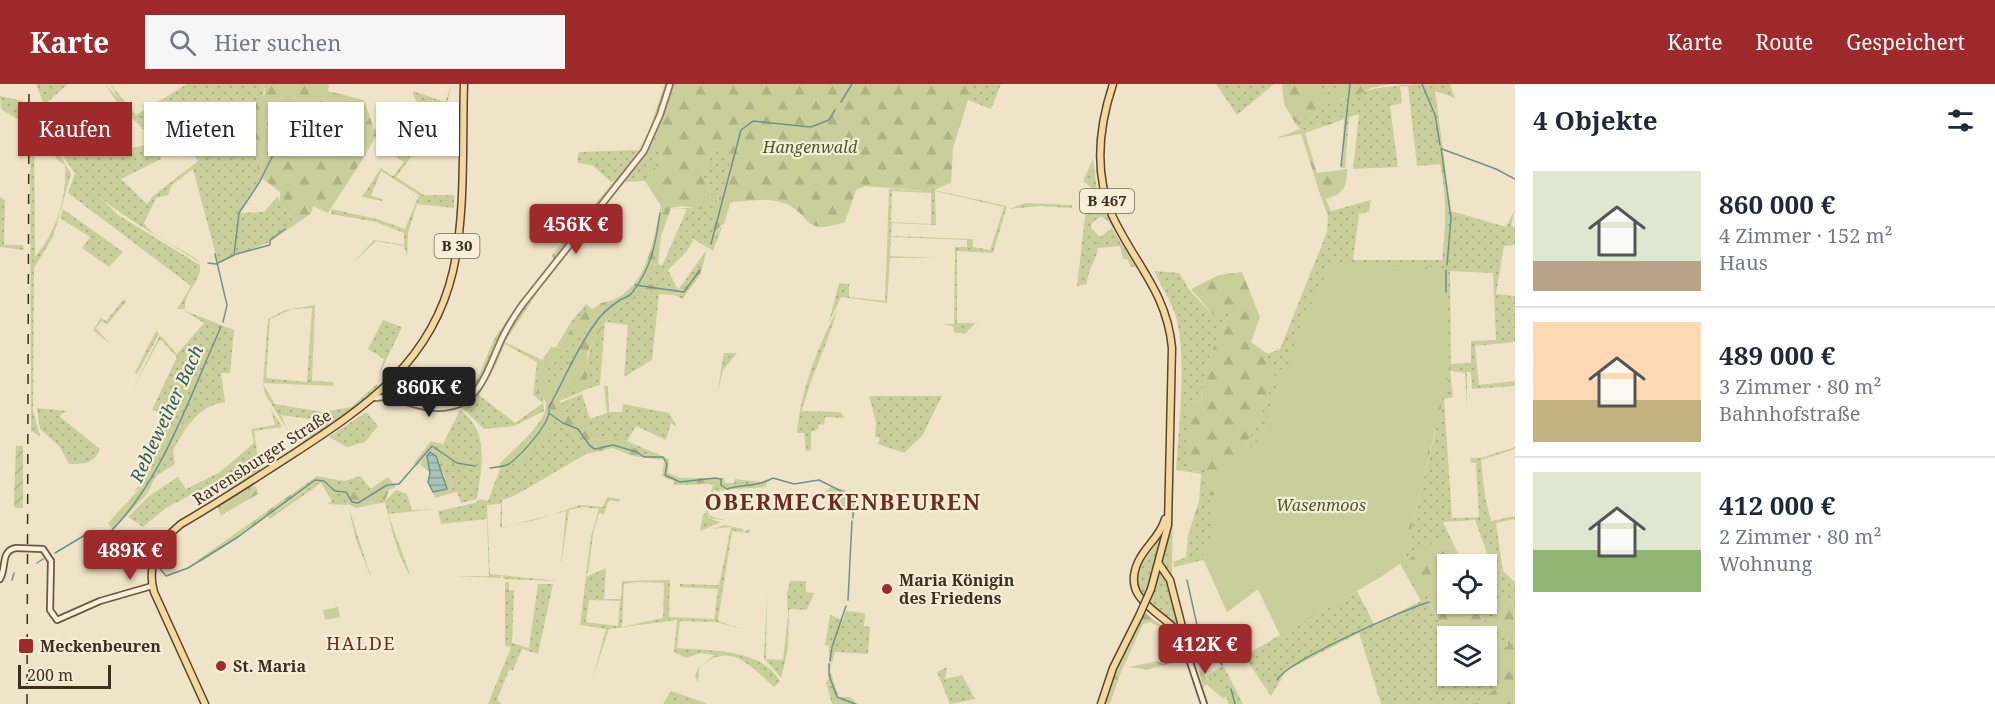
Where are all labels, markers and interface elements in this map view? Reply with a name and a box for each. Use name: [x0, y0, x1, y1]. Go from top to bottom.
search box: [145, 15, 565, 69]
text: Karte: [30, 23, 109, 61]
icon: search: [166, 26, 199, 59]
text: Hier suchen: [214, 27, 341, 57]
text: Karte: [1667, 28, 1722, 56]
text: Route: [1755, 28, 1813, 56]
text: Gespeichert: [1846, 28, 1965, 56]
chip: Kaufen: [18, 102, 132, 156]
chip: Mieten: [144, 102, 256, 156]
chip: Filter: [268, 102, 364, 156]
chip: Neu: [376, 102, 459, 156]
text: 4 Objekte: [1533, 102, 1658, 138]
icon: filters: [1944, 104, 1977, 137]
park label: Hangenwald: [762, 136, 858, 158]
text: 860 000 €: [1719, 186, 1835, 222]
road number: B 467: [1080, 189, 1134, 213]
icon: home: [1581, 195, 1653, 267]
pin: 456K €: [527, 204, 625, 255]
text: 456K €: [544, 210, 608, 237]
text: 4 Zimmer · 152 m²: [1719, 222, 1893, 249]
road number: B 30: [434, 234, 480, 258]
text: Haus: [1719, 249, 1768, 276]
text: 489 000 €: [1719, 337, 1835, 373]
water label: Rebleweiher Bach: [123, 341, 209, 487]
icon: home: [1581, 346, 1653, 418]
pin: 860K €: [380, 367, 478, 418]
text: 860K €: [397, 373, 461, 400]
text: 3 Zimmer · 80 m²: [1719, 373, 1881, 400]
text: Bahnhofstraße: [1719, 400, 1861, 427]
street label: Ravensburger Straße: [189, 404, 335, 510]
district label: OBERMECKENBEUREN: [705, 486, 981, 516]
text: 412 000 €: [1719, 487, 1835, 523]
park label: Wasenmoos: [1276, 494, 1366, 516]
icon: home: [1581, 496, 1653, 568]
text: 2 Zimmer · 80 m²: [1719, 523, 1881, 550]
pin: 489K €: [81, 530, 179, 581]
text: 489K €: [98, 536, 162, 563]
text: Wohnung: [1719, 550, 1812, 577]
map controls: [1437, 554, 1497, 686]
button: locate: [1437, 554, 1497, 614]
place label: Maria Königin des Friedens: [899, 569, 1015, 609]
marker: Maria Königin des Friedens: [880, 582, 894, 596]
pin: 412K €: [1156, 624, 1254, 675]
button: layers: [1437, 626, 1497, 686]
text: 412K €: [1173, 630, 1237, 657]
district label: HALDE: [326, 631, 396, 655]
place label: Meckenbeuren: [40, 635, 161, 657]
marker: Meckenbeuren: [17, 637, 35, 655]
place label: St. Maria: [233, 655, 306, 677]
marker: St. Maria: [214, 659, 228, 673]
scale bar: [18, 662, 111, 690]
text: 200 m: [27, 664, 73, 686]

